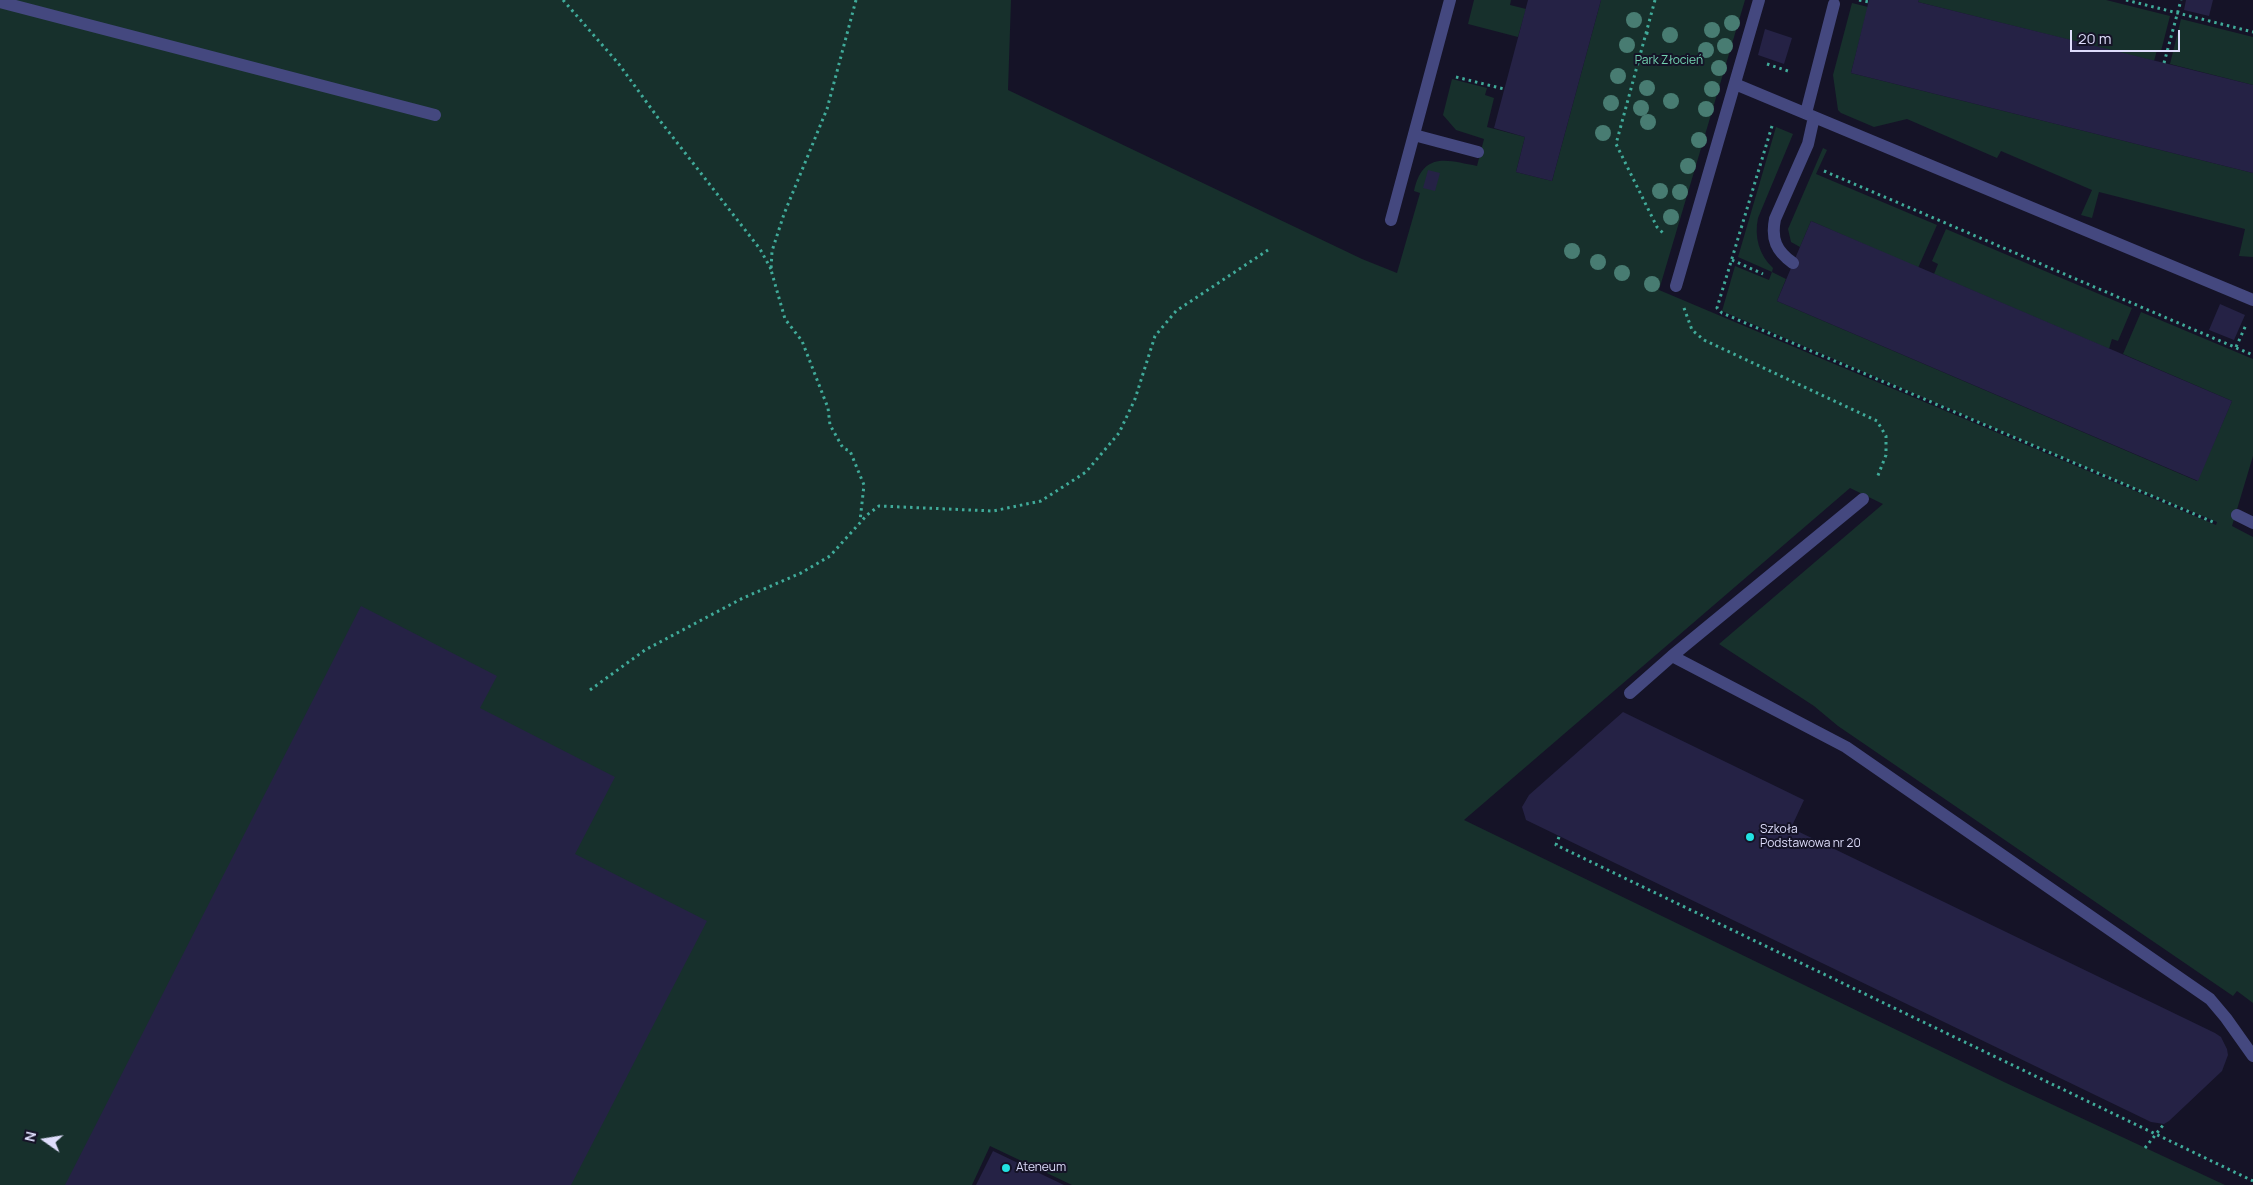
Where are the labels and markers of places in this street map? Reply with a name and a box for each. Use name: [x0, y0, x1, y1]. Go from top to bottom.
place label: Szkoła Podstawowa nr 20: [1760, 823, 1861, 851]
marker: Szkoła Podstawowa nr 20: [1744, 831, 1756, 843]
place label: Ateneum: [1016, 1161, 1066, 1175]
marker: Ateneum: [1000, 1162, 1012, 1174]

